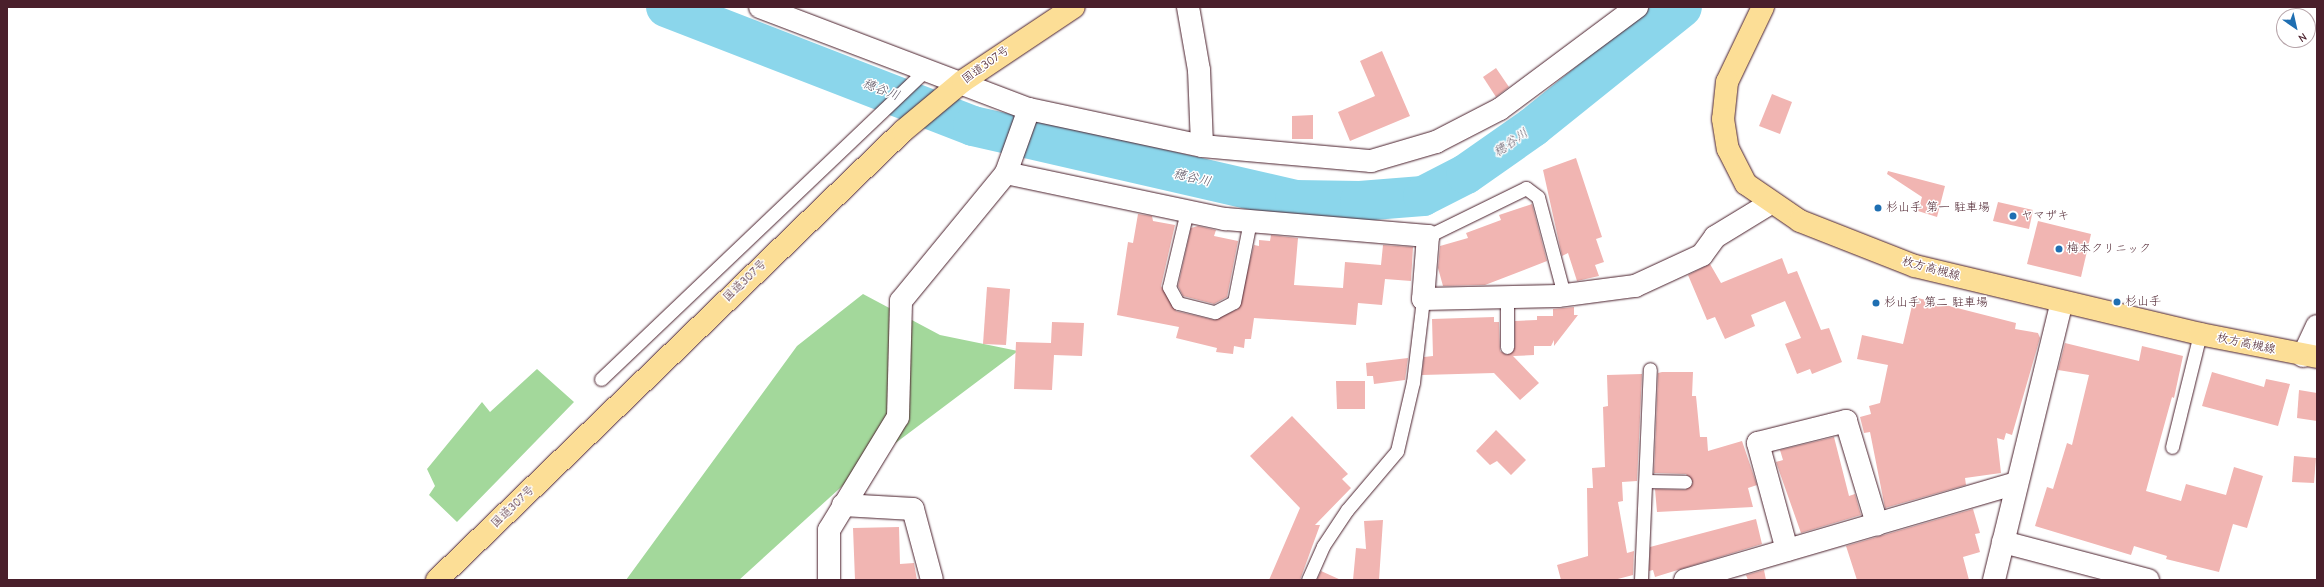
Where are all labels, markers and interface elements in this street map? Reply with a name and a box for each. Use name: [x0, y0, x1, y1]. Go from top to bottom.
north arrow: [2276, 8, 2316, 48]
text: N: [2296, 30, 2309, 45]
street label: 国道307号: [959, 43, 1013, 87]
water label: 穂谷川: [860, 76, 902, 104]
water label: 穂谷川: [1491, 125, 1531, 161]
water label: 穂谷川: [1171, 166, 1213, 190]
place label: 杉山手 第一 駐車場: [1886, 201, 1990, 215]
marker: 杉山手 第一 駐車場: [1873, 203, 1883, 213]
place label: ヤマザキ: [2021, 209, 2069, 223]
marker: ヤマザキ: [2008, 211, 2018, 221]
place label: 梅本クリニック: [2067, 242, 2151, 256]
marker: 梅本クリニック: [2054, 244, 2064, 254]
street label: 枚方高槻線: [1900, 254, 1962, 284]
street label: 国道307号: [720, 257, 770, 305]
place label: 杉山手: [2125, 295, 2161, 309]
place label: 杉山手 第二 駐車場: [1884, 296, 1988, 310]
marker: 杉山手: [2112, 297, 2122, 307]
marker: 杉山手 第二 駐車場: [1871, 298, 1881, 308]
street label: 枚方高槻線: [2215, 331, 2277, 357]
street label: 国道307号: [488, 483, 538, 531]

